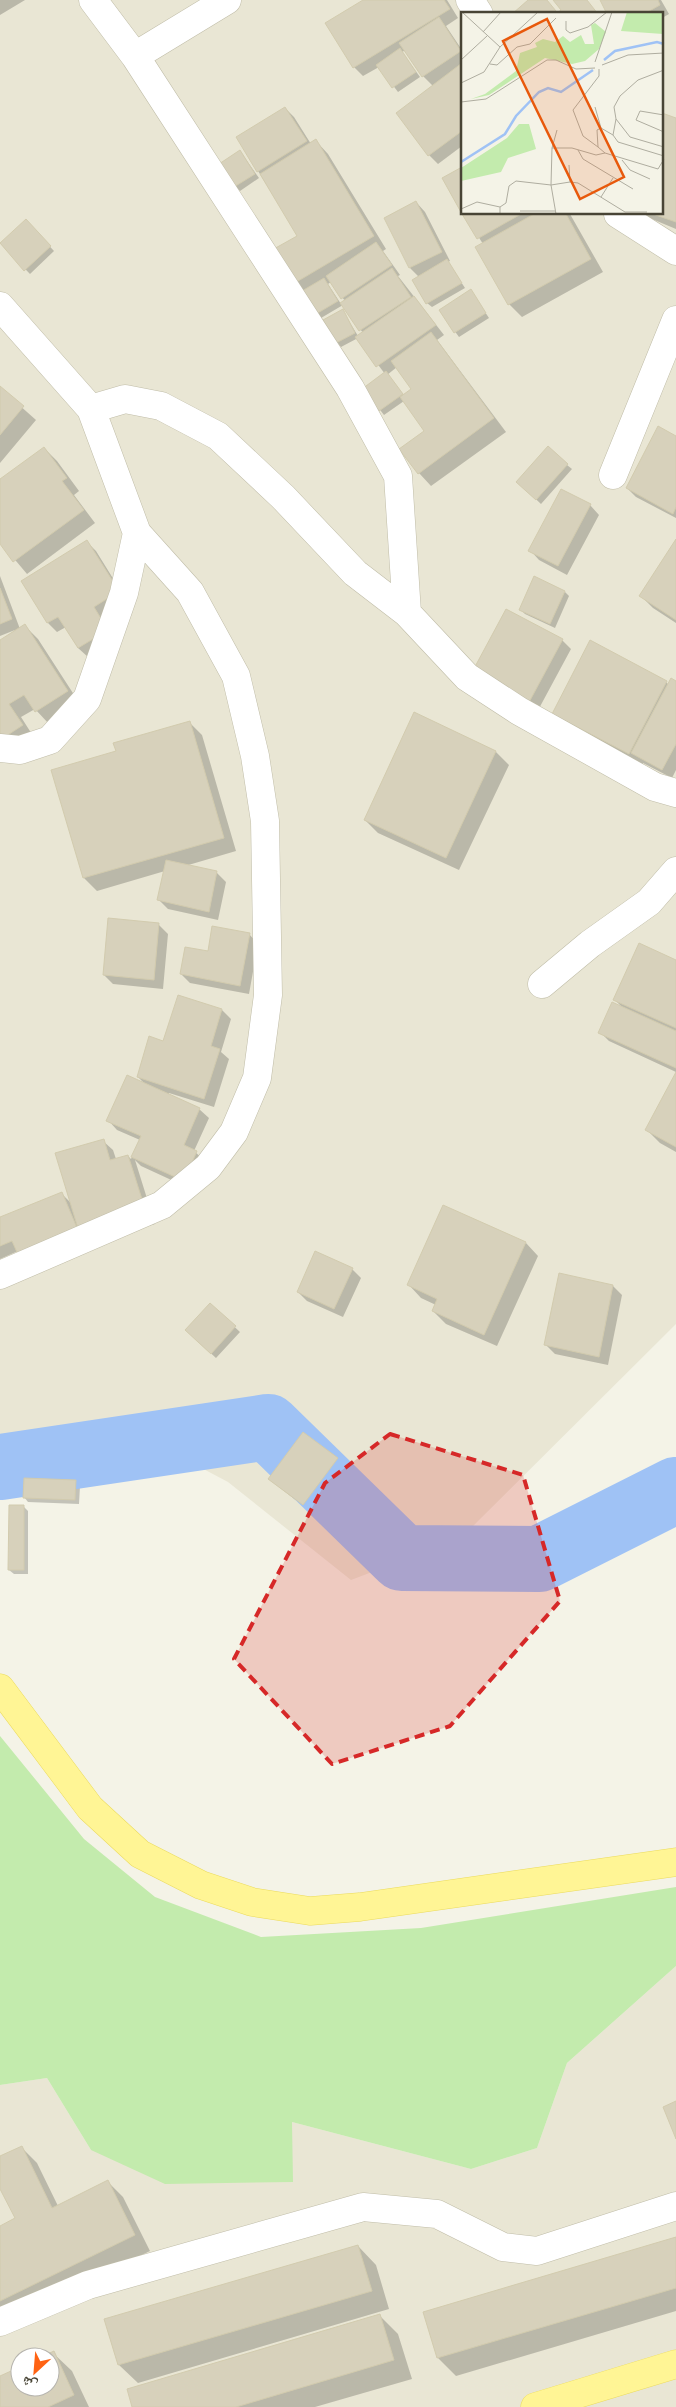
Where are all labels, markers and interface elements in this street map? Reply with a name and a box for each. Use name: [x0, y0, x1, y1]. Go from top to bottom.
inset map: [461, 12, 664, 215]
north arrow: [10, 2347, 60, 2397]
text: ش: [19, 2372, 40, 2394]

